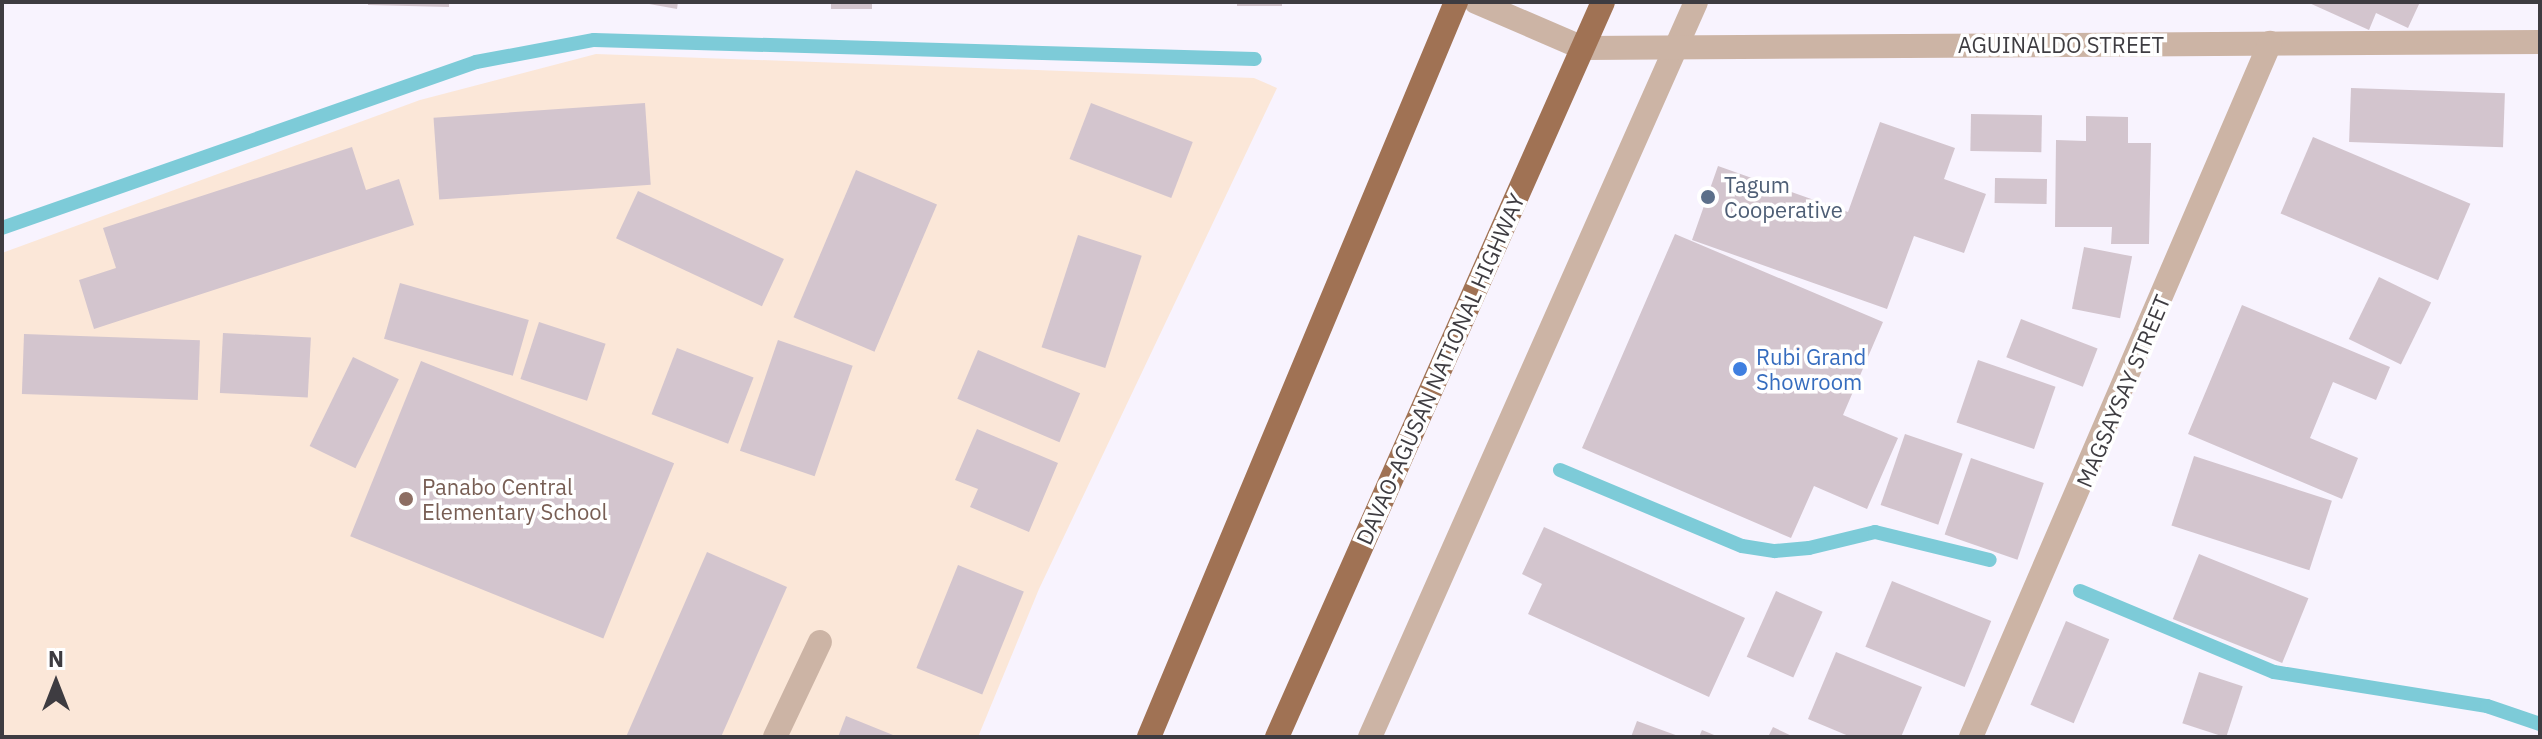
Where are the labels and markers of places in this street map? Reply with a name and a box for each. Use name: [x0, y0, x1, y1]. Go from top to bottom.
place label: Tagum Cooperative: [1724, 171, 1843, 222]
marker: Tagum Cooperative: [1699, 188, 1717, 206]
place label: Rubi Grand Showroom: [1756, 343, 1866, 394]
marker: Rubi Grand Showroom: [1731, 360, 1749, 378]
place label: Panabo Central Elementary School: [422, 473, 608, 524]
marker: Panabo Central Elementary School: [397, 490, 415, 508]

